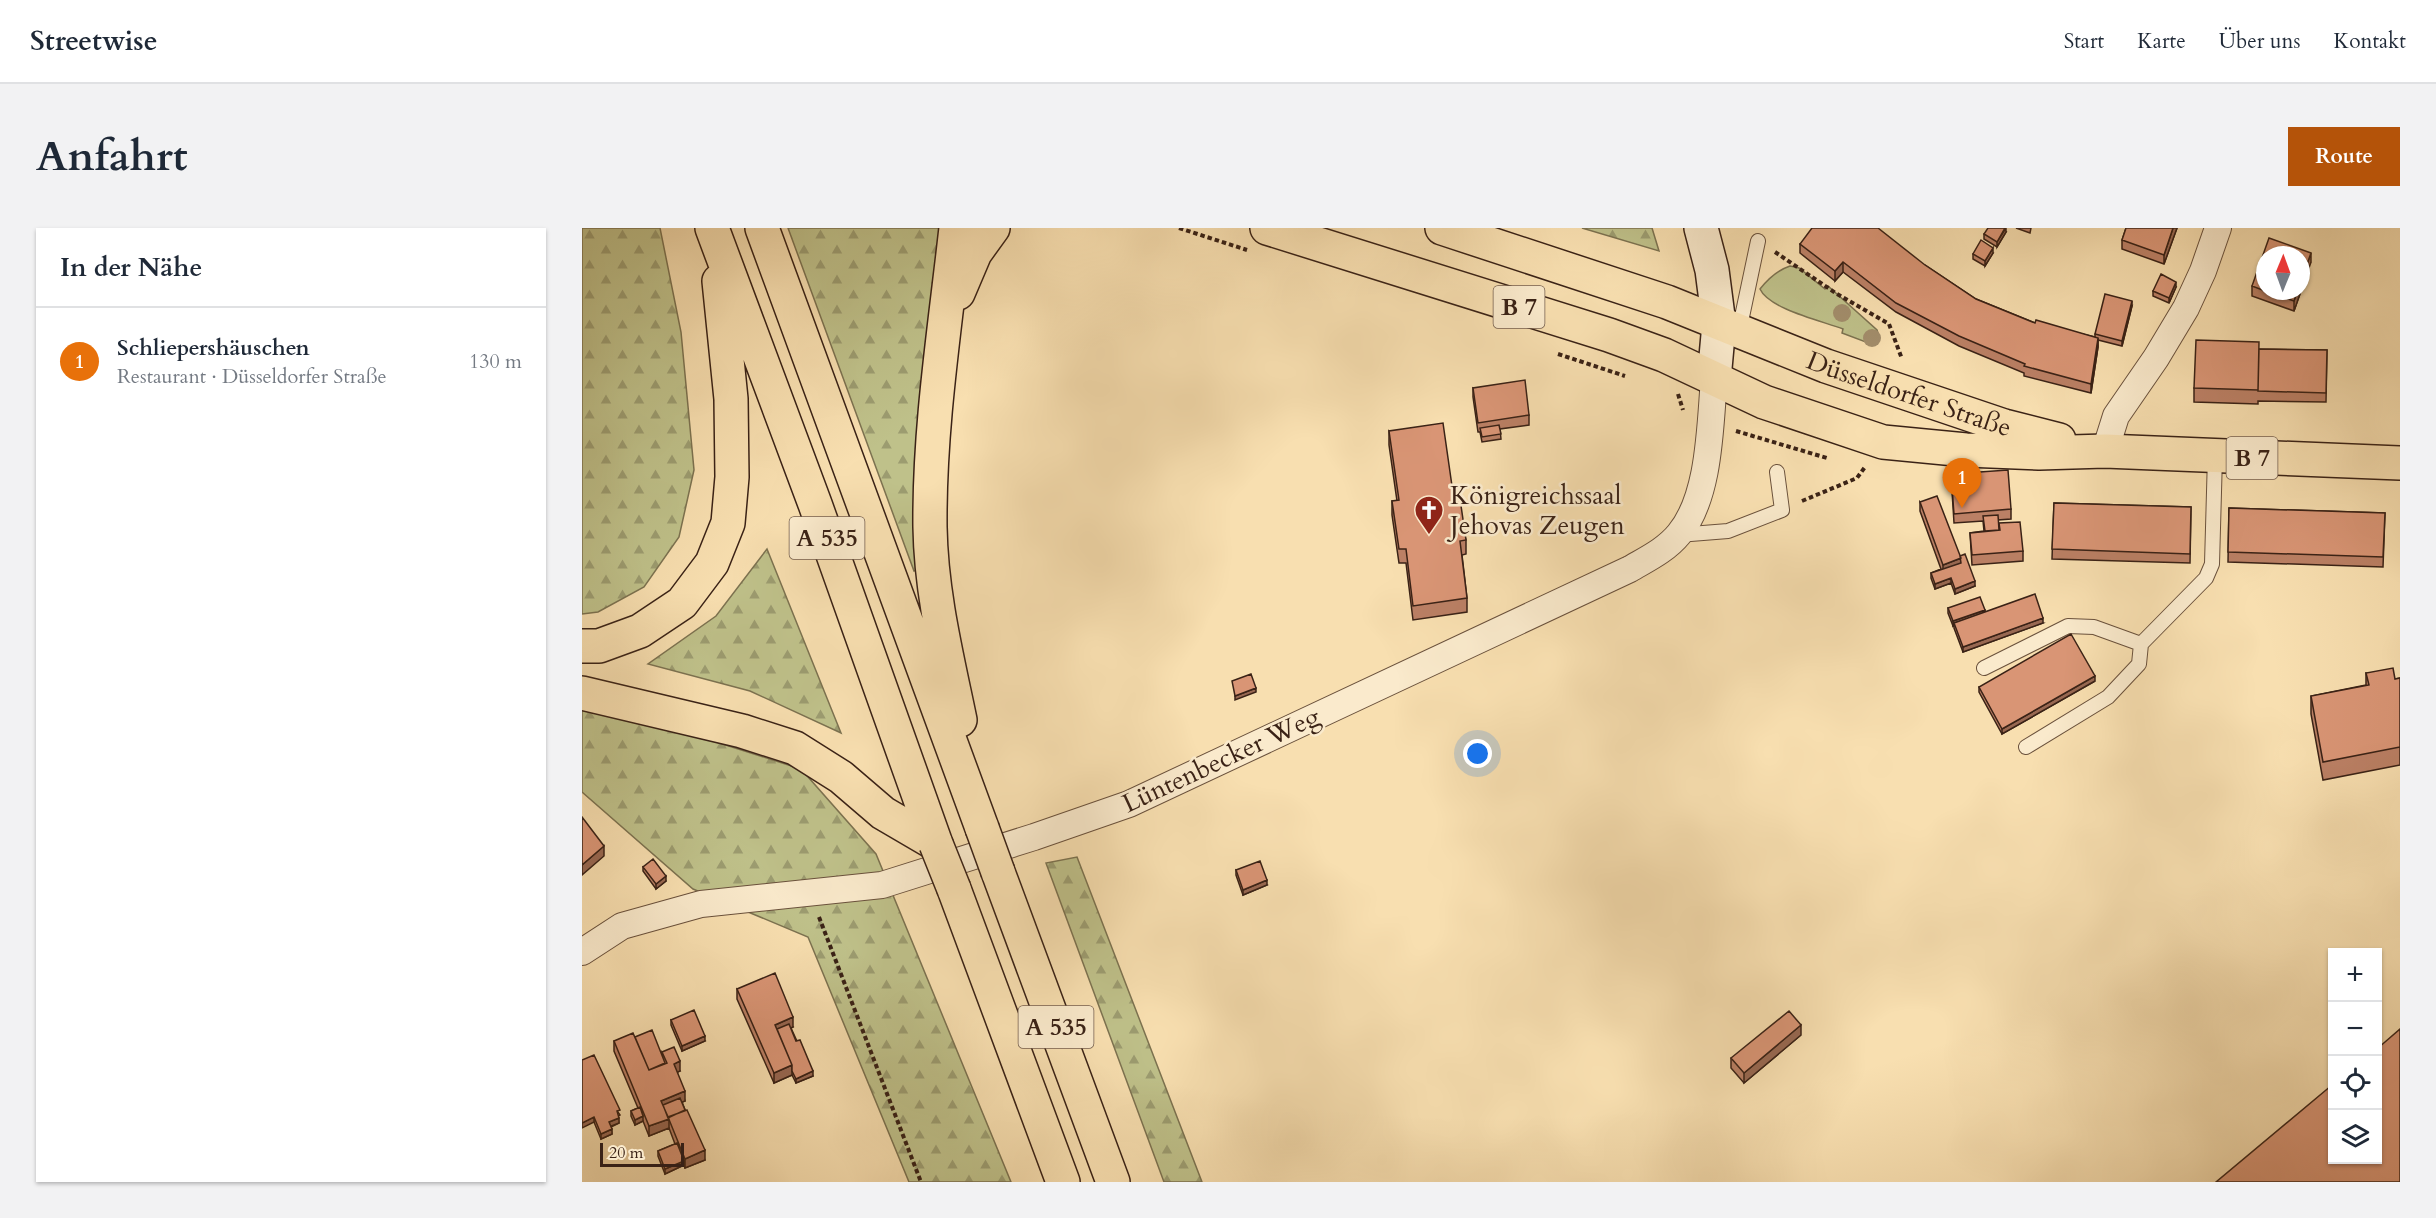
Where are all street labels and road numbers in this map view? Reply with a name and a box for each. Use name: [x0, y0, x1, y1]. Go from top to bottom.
road number: B 7: [1494, 286, 1544, 328]
street label: Düsseldorfer Straße: [1802, 343, 2015, 445]
road number: B 7: [2226, 437, 2278, 479]
road number: A 535: [790, 517, 864, 559]
street label: Lüntenbecker Weg: [1116, 699, 1326, 821]
road number: A 535: [1018, 1006, 1094, 1048]

